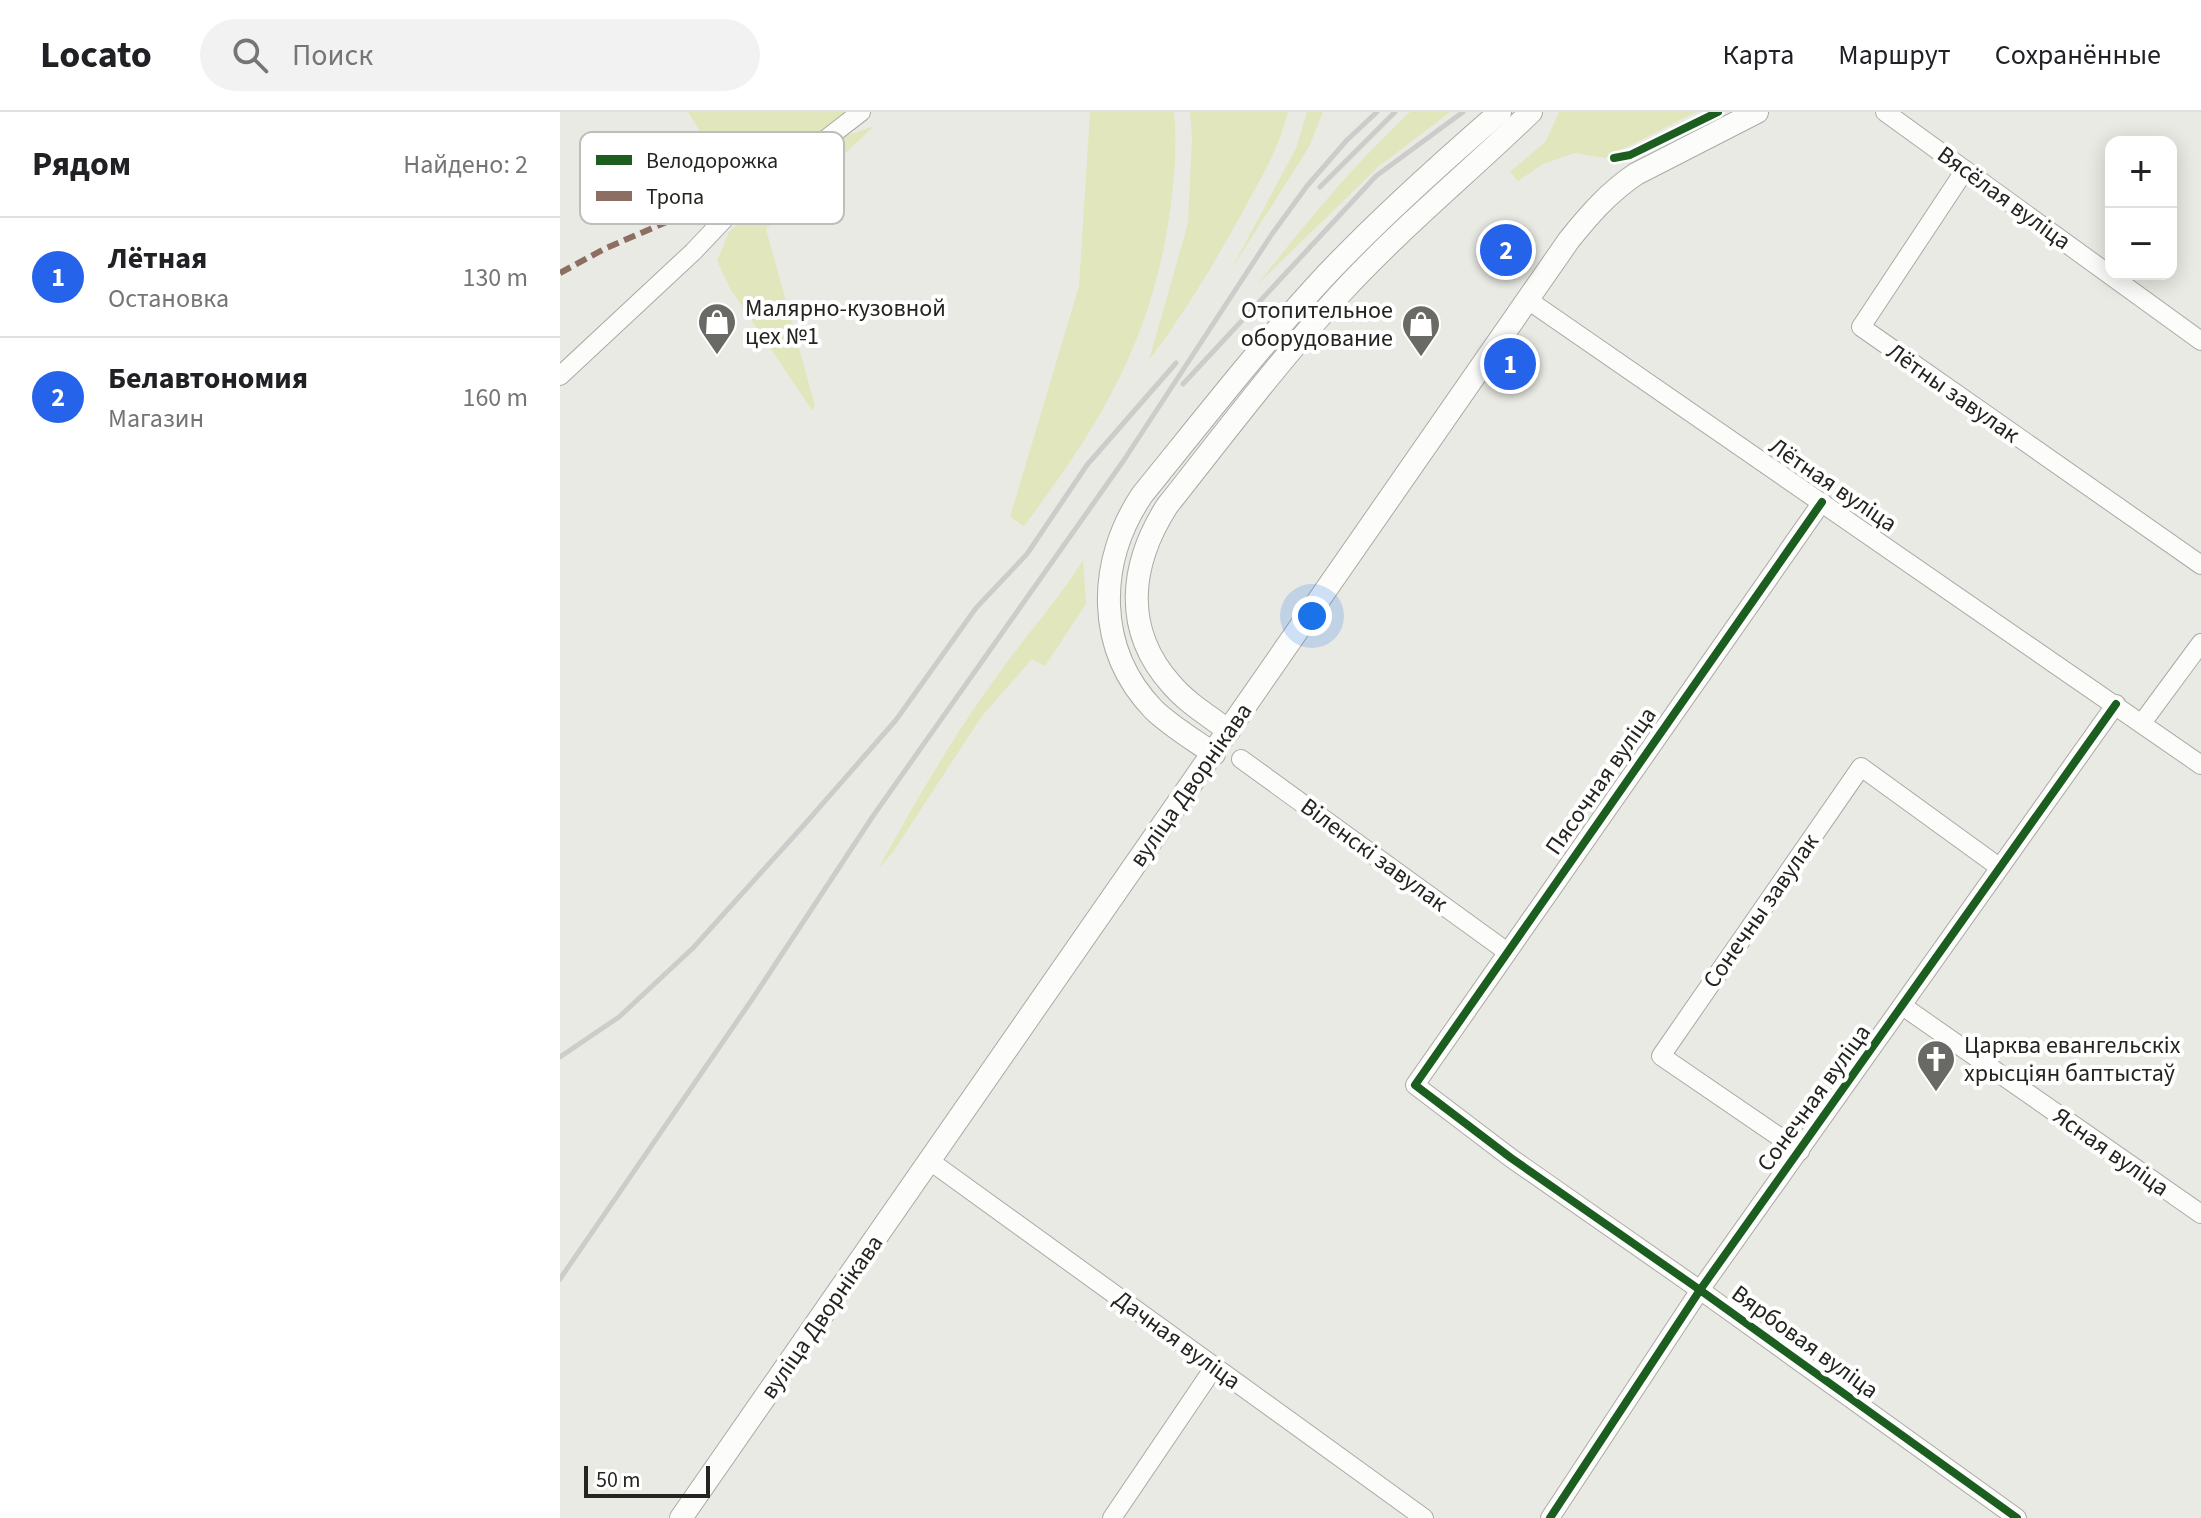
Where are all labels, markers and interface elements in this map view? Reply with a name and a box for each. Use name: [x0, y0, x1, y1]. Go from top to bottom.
search box: [200, 19, 760, 91]
text: Locato: [40, 28, 152, 82]
icon: search: [228, 33, 272, 77]
text: Поиск: [292, 34, 373, 77]
text: Карта: [1723, 35, 1794, 75]
text: Маршрут: [1838, 35, 1951, 75]
text: Сохранённые: [1995, 35, 2161, 75]
legend: [580, 132, 844, 224]
map controls: [2105, 136, 2177, 280]
button: +: [2105, 136, 2177, 208]
street label: Вясёлая вуліца: [1930, 137, 2078, 259]
text: Рядом: [32, 140, 131, 189]
text: Велодорожка: [646, 145, 778, 177]
text: Найдено: 2: [403, 146, 528, 183]
text: Тропа: [646, 181, 704, 213]
button: −: [2105, 208, 2177, 280]
pin: 2: [1480, 220, 1532, 280]
text: Лётная: [108, 237, 207, 280]
text: 1: [51, 259, 65, 296]
text: 130 m: [462, 259, 528, 296]
text: Остановка: [108, 280, 229, 317]
place label: Малярно-кузовной цех №1: [745, 291, 946, 354]
place label: Отопительное оборудование: [1241, 293, 1393, 356]
shop icon: Малярно-кузовной цех №1: [696, 301, 738, 356]
shop icon: Отопительное оборудование: [1400, 303, 1442, 358]
pin: 1: [1484, 334, 1536, 394]
street label: Лётны завулак: [1879, 334, 2027, 452]
text: Белавтономия: [108, 357, 308, 400]
text: 2: [51, 379, 65, 416]
text: 160 m: [462, 379, 528, 416]
text: Магазин: [108, 400, 204, 437]
street label: Лётная вуліца: [1762, 429, 1904, 541]
your location: [1292, 596, 1332, 636]
street label: вуліца Дворнікава: [1121, 696, 1261, 874]
street label: Пясочная вуліца: [1537, 700, 1665, 862]
street label: Віленскі завулак: [1293, 790, 1455, 921]
street label: Сонечны завулак: [1695, 826, 1828, 995]
street label: Сонечная вуліца: [1749, 1017, 1879, 1179]
place label: Царква евангельскіх хрысціян баптыстаў: [1964, 1028, 2181, 1091]
church icon: Царква евангельскіх хрысціян баптыстаў: [1915, 1038, 1957, 1093]
street label: Ясная вуліца: [2046, 1099, 2176, 1205]
street label: вуліца Дворнікава: [752, 1228, 892, 1406]
street label: Вярбовая вуліца: [1724, 1277, 1886, 1407]
street label: Дачная вуліца: [1106, 1282, 1248, 1398]
scale bar: [584, 1462, 710, 1498]
text: 50 m: [596, 1464, 641, 1496]

